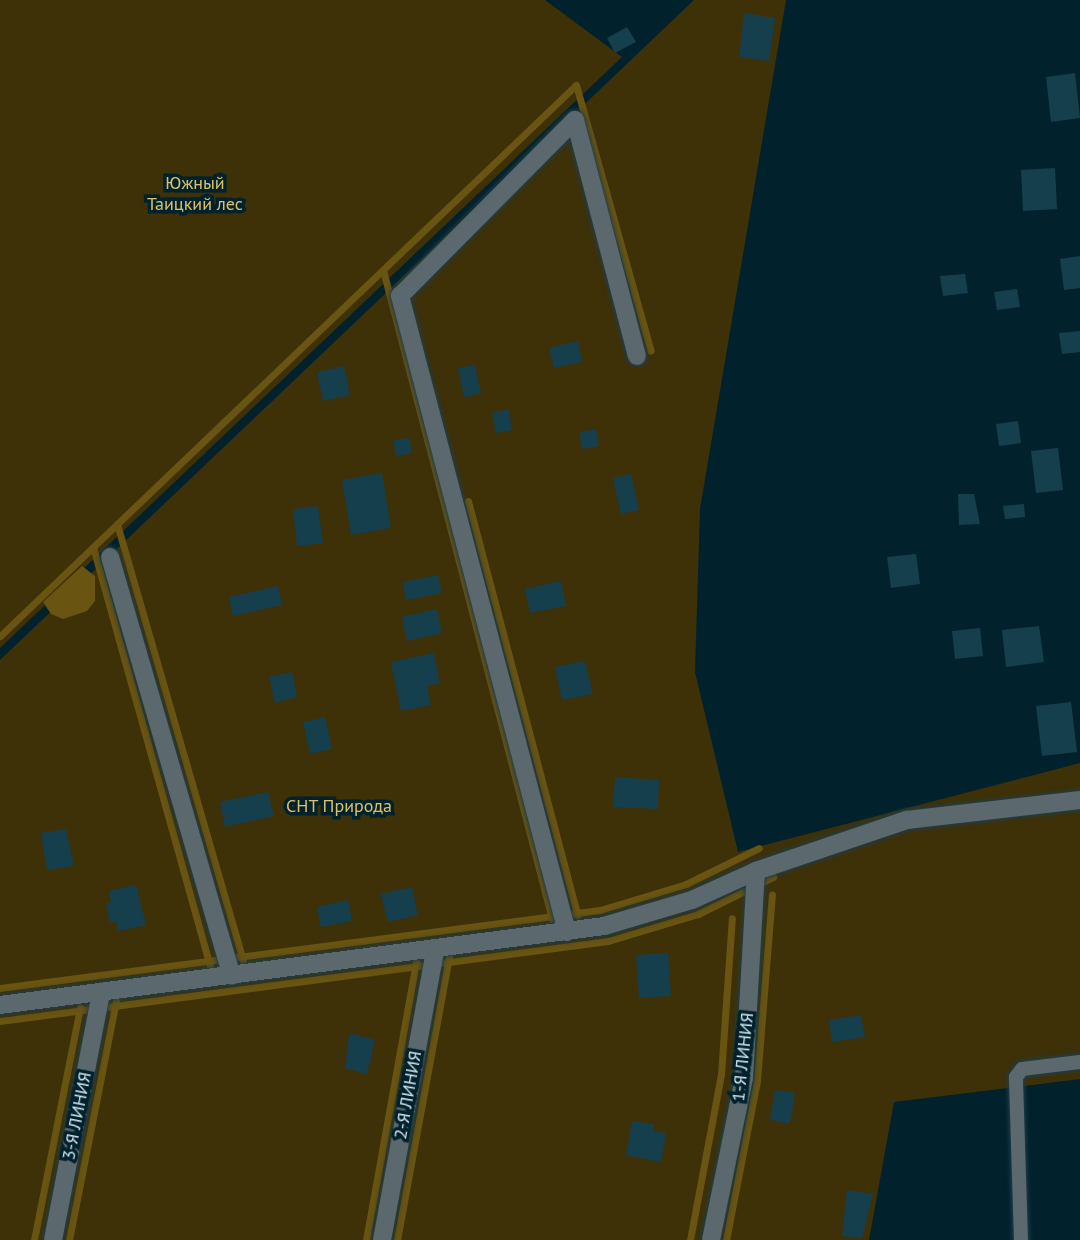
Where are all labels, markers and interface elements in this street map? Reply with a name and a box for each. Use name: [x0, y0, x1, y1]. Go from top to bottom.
park label: Южный Таицкий лес: [147, 173, 243, 216]
park label: СНТ Природа: [286, 795, 392, 817]
street label: 1-Я ЛИНИЯ: [728, 1011, 758, 1103]
street label: 2-Я ЛИНИЯ: [390, 1049, 426, 1141]
street label: 3-Я ЛИНИЯ: [58, 1070, 96, 1162]

